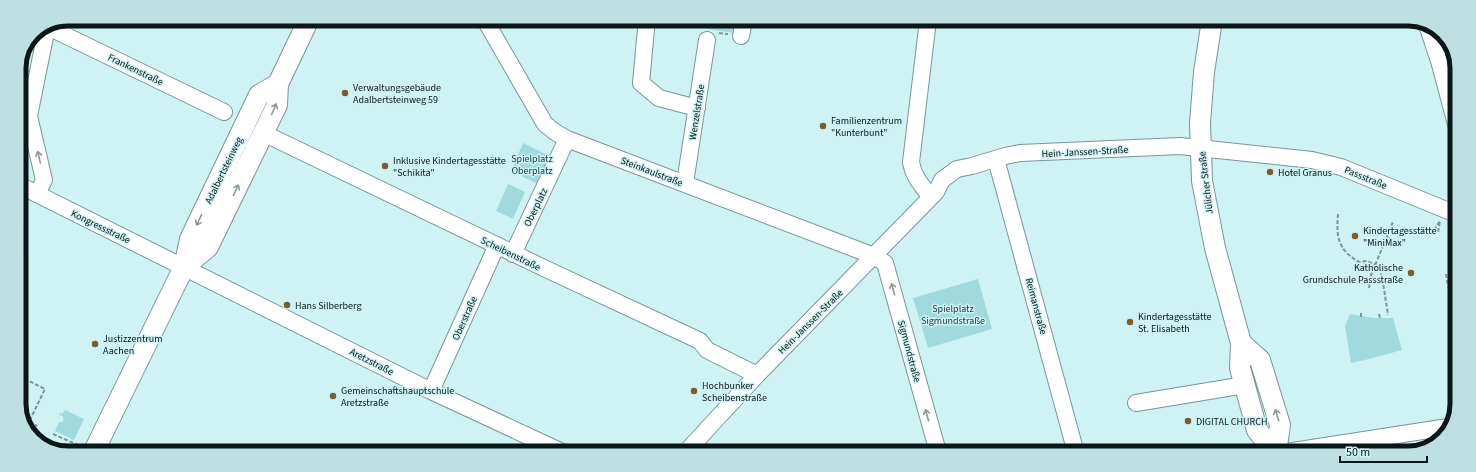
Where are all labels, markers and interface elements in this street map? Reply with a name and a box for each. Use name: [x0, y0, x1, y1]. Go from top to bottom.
street label: Frankenstraße: [106, 50, 166, 89]
place label: Verwaltungsgebäude Adalbertsteinweg 59: [353, 81, 441, 107]
street label: Wenzelstraße: [686, 83, 708, 141]
marker: Verwaltungsgebäude Adalbertsteinweg 59: [340, 88, 350, 98]
one-way arrow: [271, 104, 279, 116]
place label: Familienzentrum "Kunterbunt": [831, 114, 902, 140]
marker: Familienzentrum "Kunterbunt": [818, 121, 828, 131]
street label: Adalbertsteinweg: [202, 135, 246, 206]
street label: Hein-Janssen-Straße: [1041, 143, 1129, 161]
one-way arrow: [34, 151, 42, 164]
street label: Jülicher Straße: [1195, 151, 1217, 215]
park label: Spielplatz Oberplatz: [511, 152, 553, 178]
place label: Inklusive Kindertagesstätte "Schikita": [393, 154, 506, 180]
street label: Steinkaulstraße: [619, 154, 685, 190]
marker: Inklusive Kindertagesstätte "Schikita": [380, 161, 390, 171]
street label: Passstraße: [1342, 163, 1389, 193]
place label: Hotel Granus: [1278, 166, 1332, 180]
marker: Hotel Granus: [1265, 167, 1275, 177]
one-way arrow: [233, 184, 240, 196]
street label: Oberplatz: [521, 186, 551, 229]
street label: Kongressstraße: [68, 206, 133, 247]
one-way arrow: [195, 213, 202, 225]
place label: Kindertagesstätte "MiniMax": [1363, 224, 1436, 250]
marker: Kindertagesstätte "MiniMax": [1350, 231, 1360, 241]
street label: Scheibenstraße: [478, 233, 543, 274]
place label: Katholische Grundschule Passstraße: [1303, 261, 1403, 287]
marker: Katholische Grundschule Passstraße: [1406, 268, 1416, 278]
street label: Reimanstraße: [1022, 276, 1050, 336]
one-way arrow: [889, 283, 896, 296]
street label: Hein-Janssen-Straße: [775, 286, 846, 357]
street label: Oberstraße: [449, 294, 481, 343]
place label: Hans Silberberg: [295, 299, 361, 313]
marker: Hans Silberberg: [282, 300, 292, 310]
park label: Spielplatz Sigmundstraße: [921, 302, 985, 328]
place label: Kindertagesstätte St. Elisabeth: [1138, 310, 1211, 336]
marker: Kindertagesstätte St. Elisabeth: [1125, 317, 1135, 327]
street label: Sigmundstraße: [894, 319, 924, 384]
place label: Justizzentrum Aachen: [103, 332, 162, 358]
marker: Justizzentrum Aachen: [90, 339, 100, 349]
street label: Aretzstraße: [347, 345, 396, 379]
place label: Hochbunker Scheibenstraße: [702, 379, 767, 405]
place label: Gemeinschaftshauptschule Aretzstraße: [341, 384, 454, 410]
marker: Hochbunker Scheibenstraße: [689, 386, 699, 396]
marker: Gemeinschaftshauptschule Aretzstraße: [328, 391, 338, 401]
one-way arrow: [1273, 408, 1280, 421]
one-way arrow: [923, 409, 930, 422]
place label: DIGITAL CHURCH: [1196, 415, 1267, 429]
marker: DIGITAL CHURCH: [1183, 416, 1193, 426]
scale bar: [1340, 438, 1427, 464]
text: 50 m: [1346, 444, 1370, 461]

